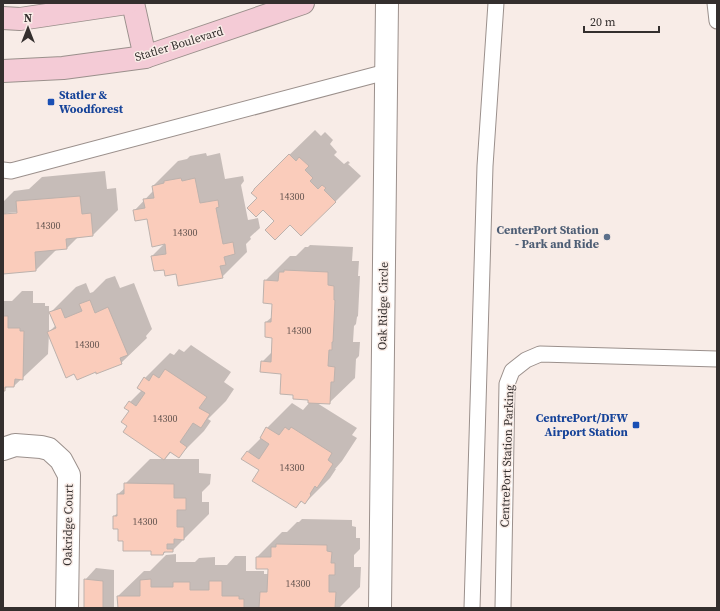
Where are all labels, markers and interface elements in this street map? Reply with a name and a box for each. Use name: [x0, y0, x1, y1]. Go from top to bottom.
north arrow: [8, 8, 48, 48]
scale bar: [584, 8, 659, 34]
text: N: [24, 11, 32, 26]
text: 20 m: [590, 14, 616, 30]
street label: Statler Boulevard: [133, 23, 225, 65]
place label: Statler & Woodforest: [59, 87, 124, 117]
marker: Statler & Woodforest: [46, 97, 56, 107]
house number: 14300: [280, 190, 305, 203]
house number: 14300: [36, 219, 61, 232]
place label: CenterPort Station - Park and Ride: [496, 222, 600, 252]
house number: 14300: [173, 226, 198, 239]
marker: CenterPort Station - Park and Ride: [602, 232, 612, 242]
street label: Oak Ridge Circle: [374, 262, 392, 350]
house number: 14300: [287, 324, 312, 337]
house number: 14300: [75, 338, 100, 351]
street label: CentrePort Station Parking: [497, 384, 517, 528]
place label: CentrePort/DFW Airport Station: [536, 410, 629, 440]
house number: 14300: [153, 412, 178, 425]
marker: CentrePort/DFW Airport Station: [631, 420, 641, 430]
house number: 14300: [280, 461, 305, 474]
street label: Oakridge Court: [59, 484, 77, 566]
house number: 14300: [133, 515, 158, 528]
house number: 14300: [286, 577, 311, 590]

